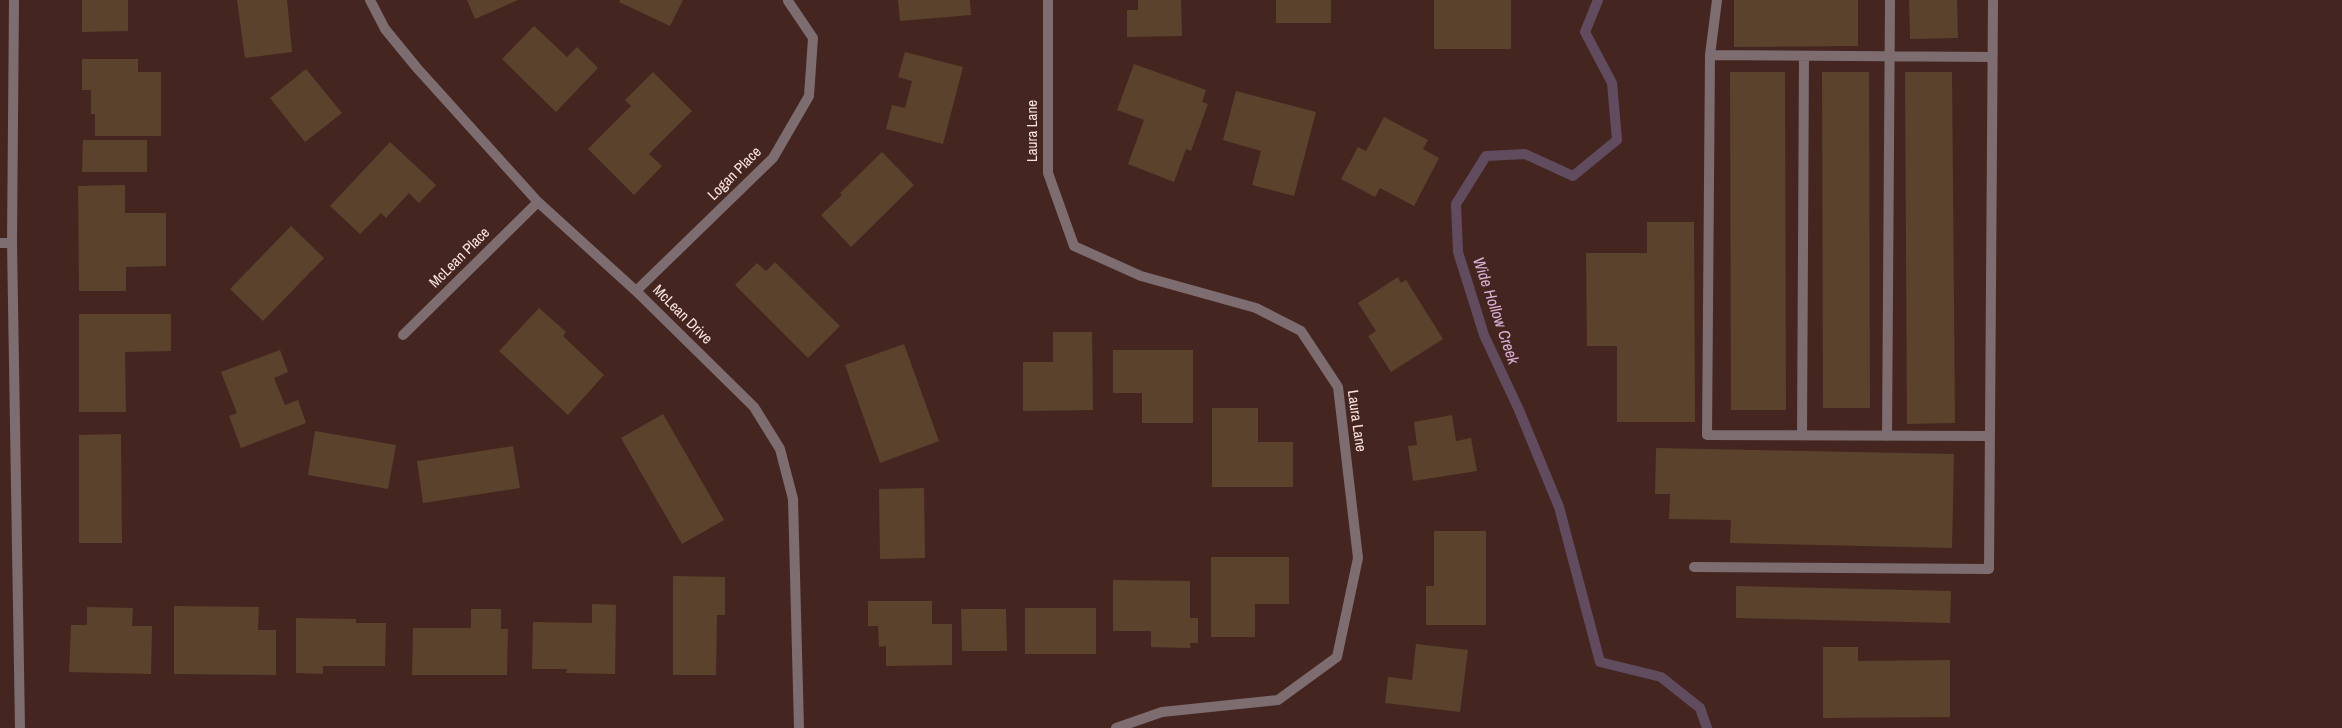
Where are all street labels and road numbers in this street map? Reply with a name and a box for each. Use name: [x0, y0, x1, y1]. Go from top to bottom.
street label: Laura Lane: [1024, 100, 1042, 162]
street label: Logan Place: [704, 143, 766, 205]
street label: McLean Place: [426, 224, 494, 292]
street label: McLean Drive: [649, 282, 715, 348]
street label: Laura Lane: [1343, 389, 1369, 453]

